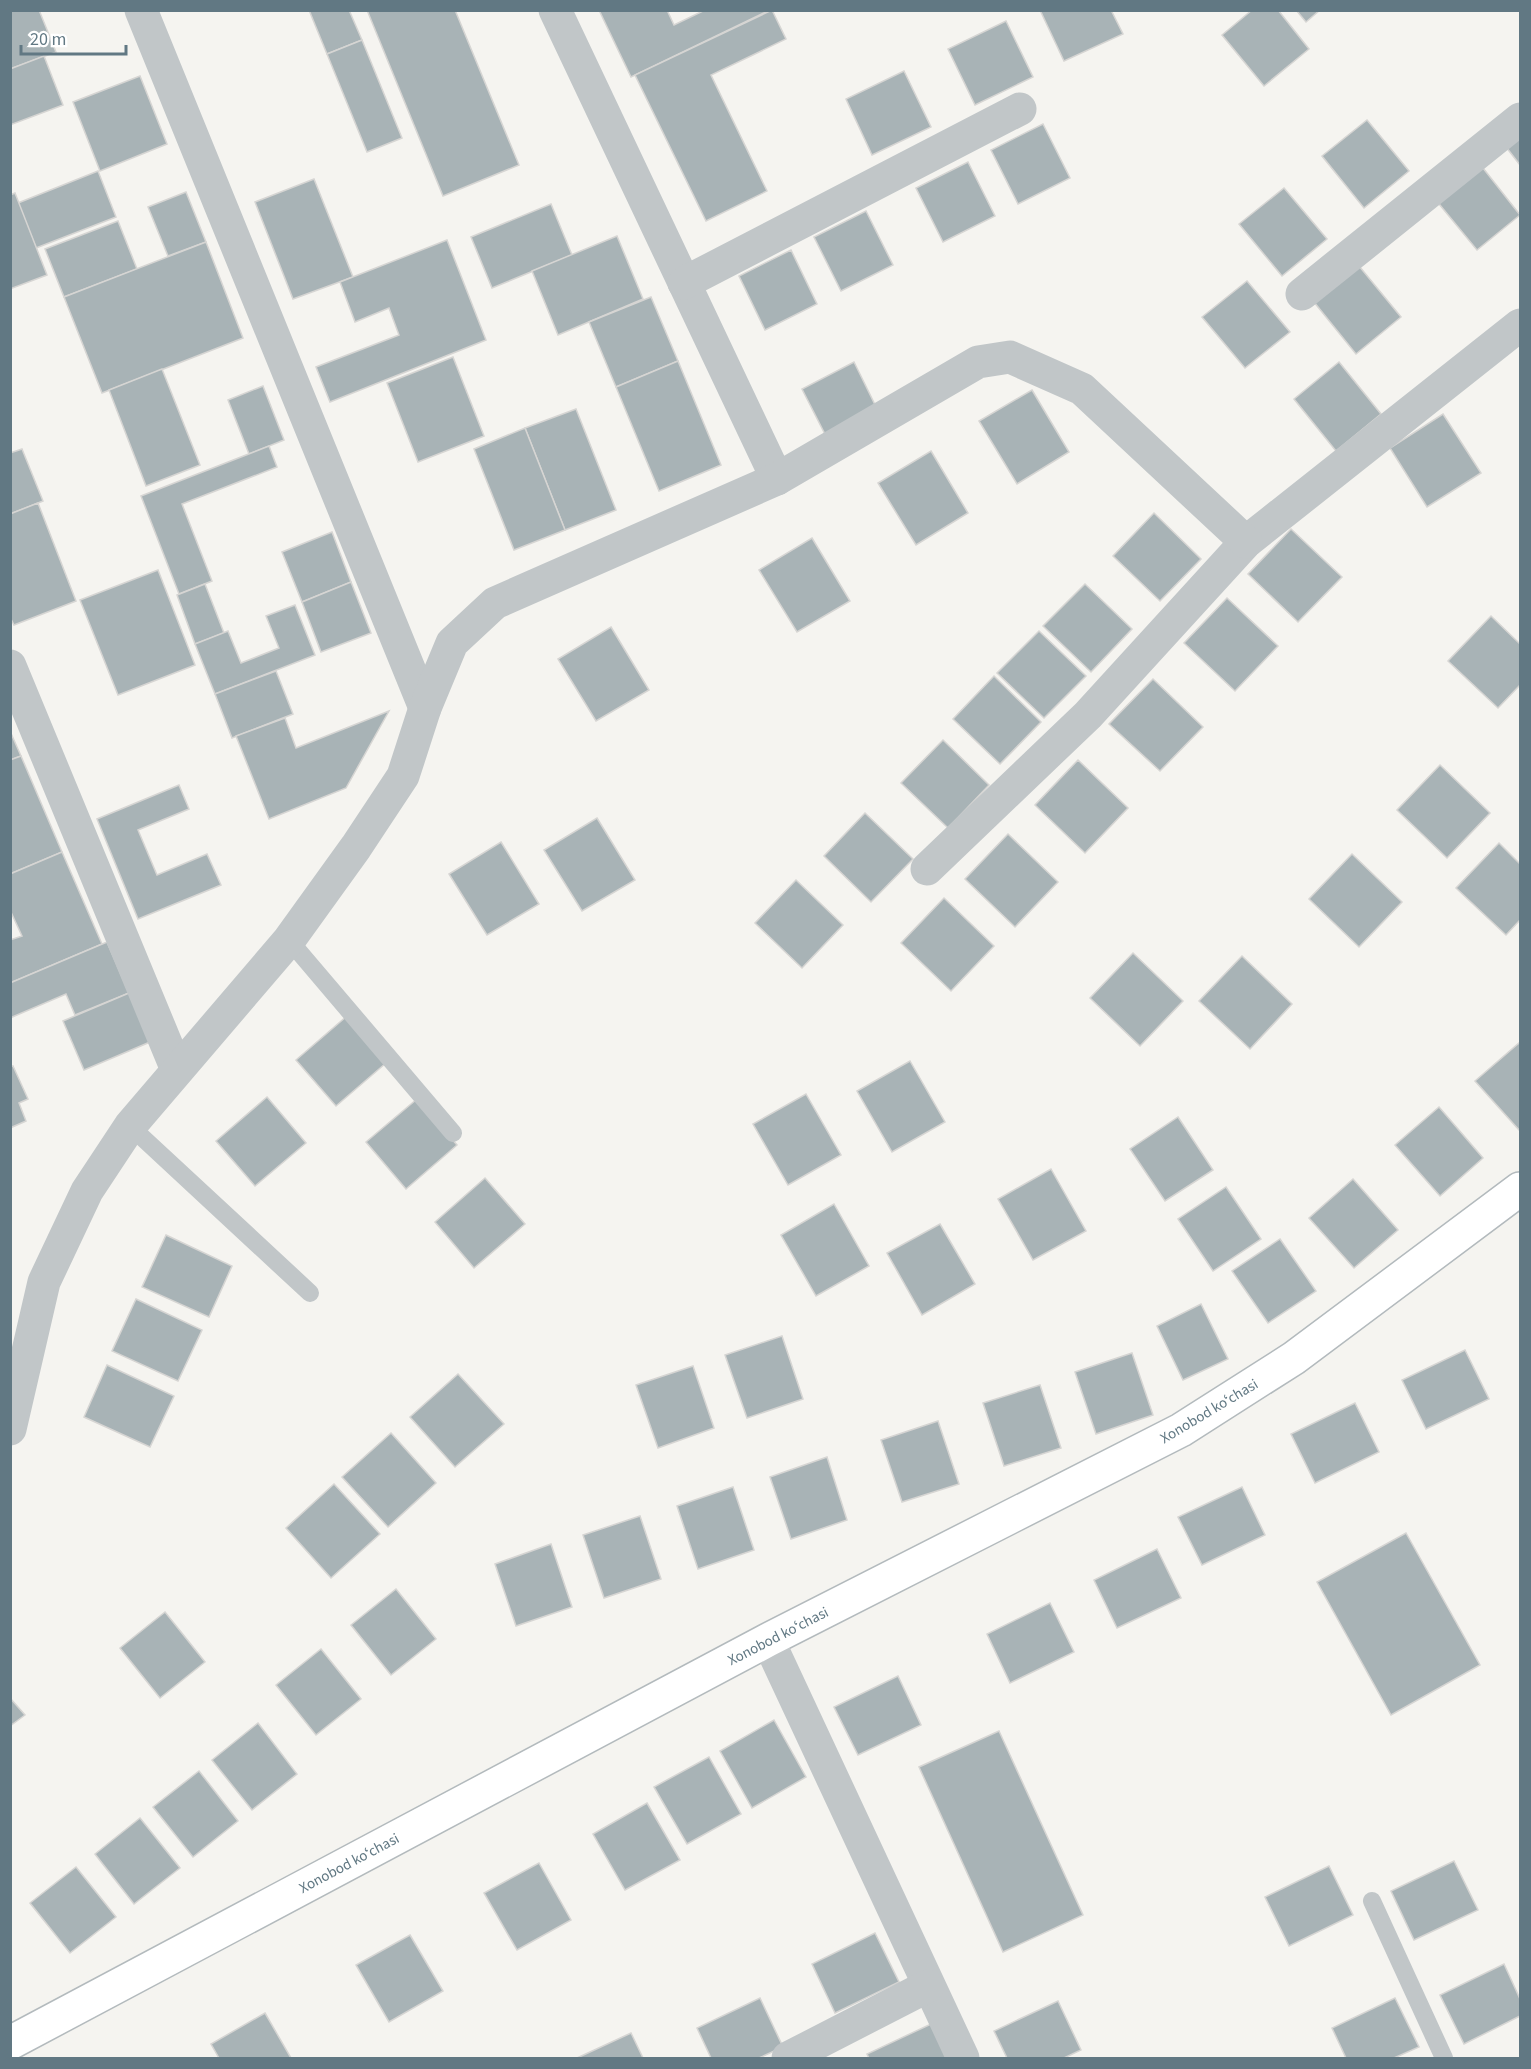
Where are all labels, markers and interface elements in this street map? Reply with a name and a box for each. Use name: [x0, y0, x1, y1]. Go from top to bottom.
scale bar: [21, 18, 126, 56]
text: 20 m: [30, 27, 66, 52]
street label: Xonobod koʻchasi: [1156, 1374, 1262, 1449]
street label: Xonobod koʻchasi: [724, 1602, 832, 1671]
street label: Xonobod koʻchasi: [295, 1828, 403, 1899]

